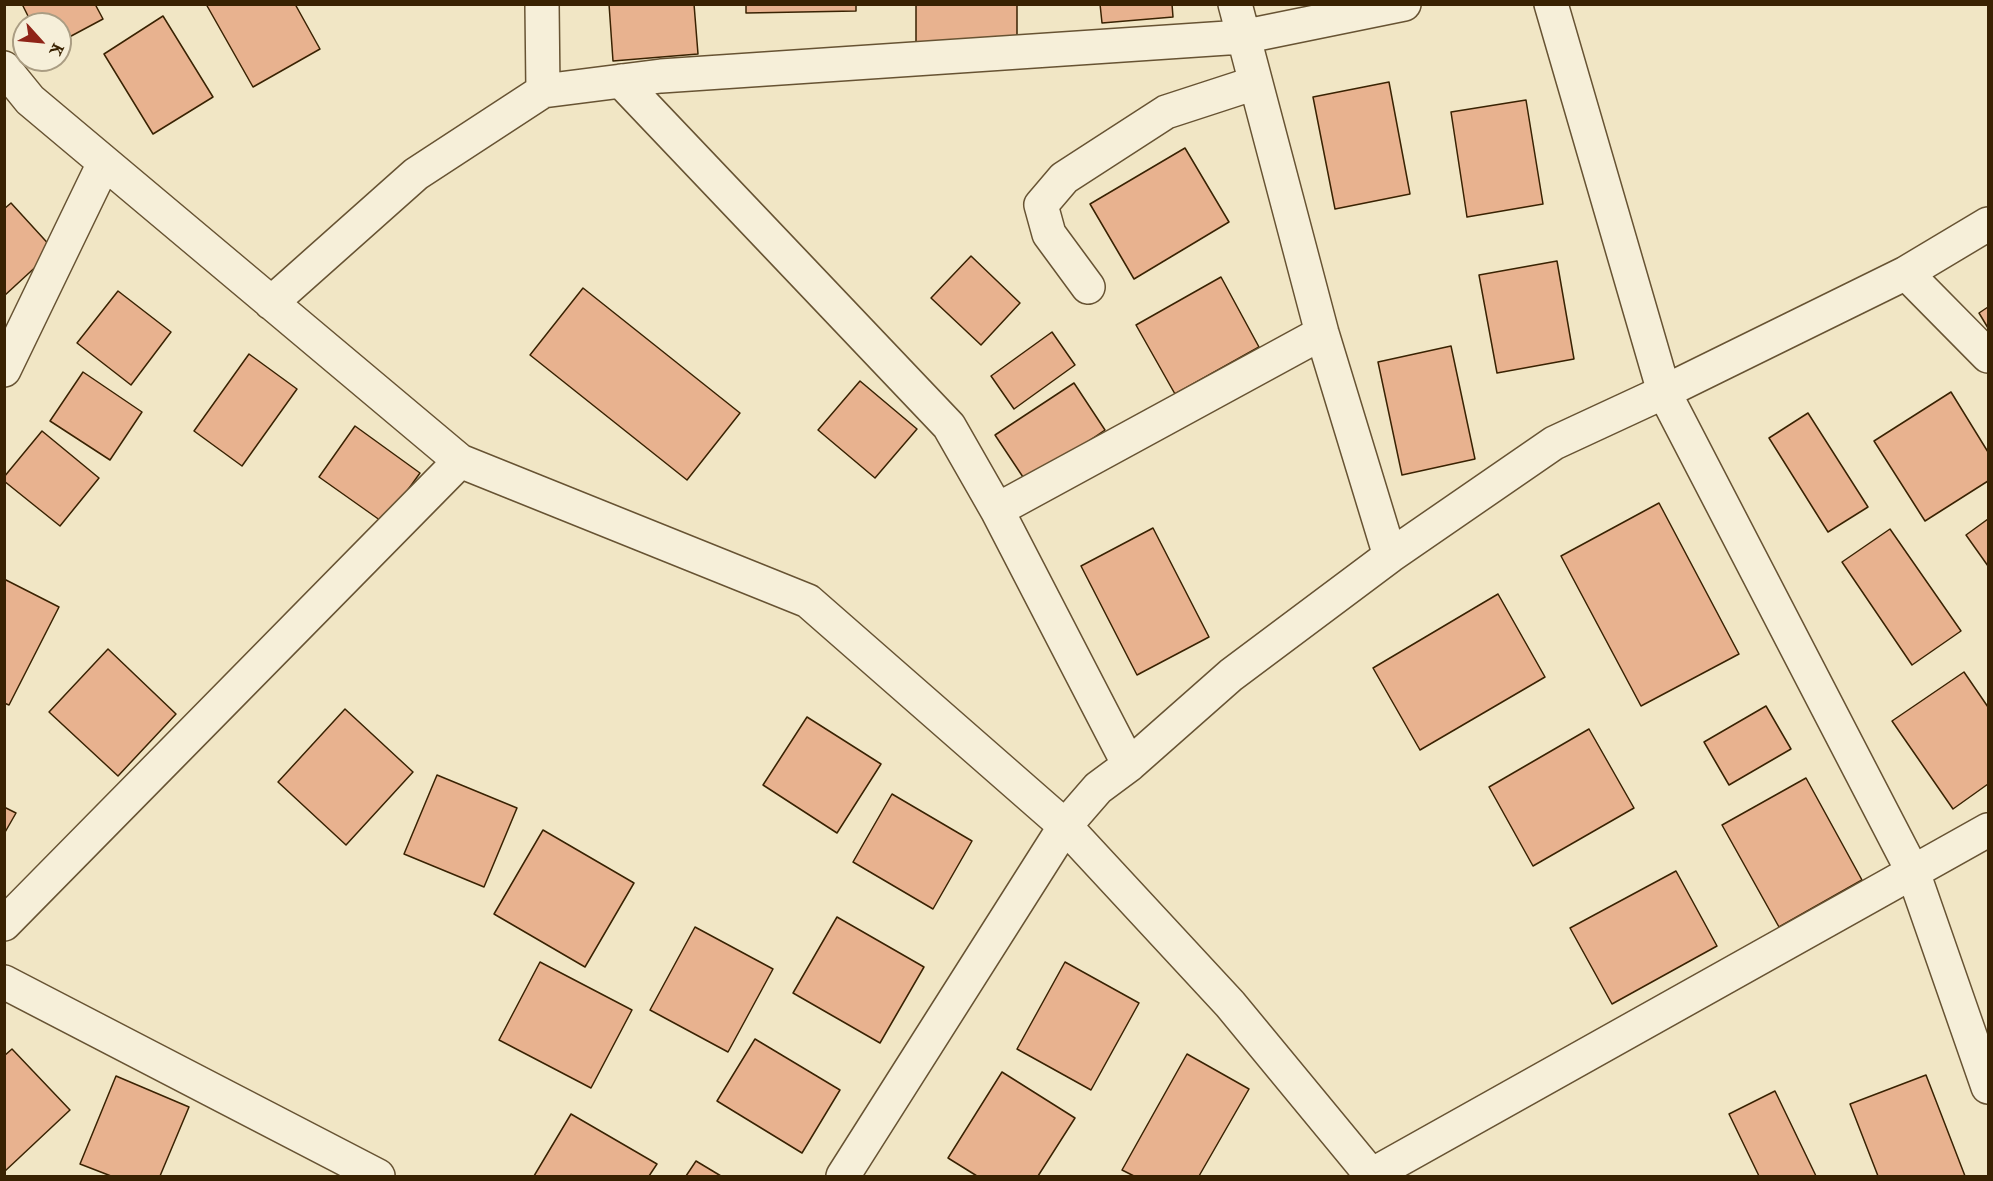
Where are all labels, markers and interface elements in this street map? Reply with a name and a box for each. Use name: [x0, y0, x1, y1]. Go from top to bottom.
north arrow: [12, 12, 72, 72]
text: K: [46, 40, 68, 59]

